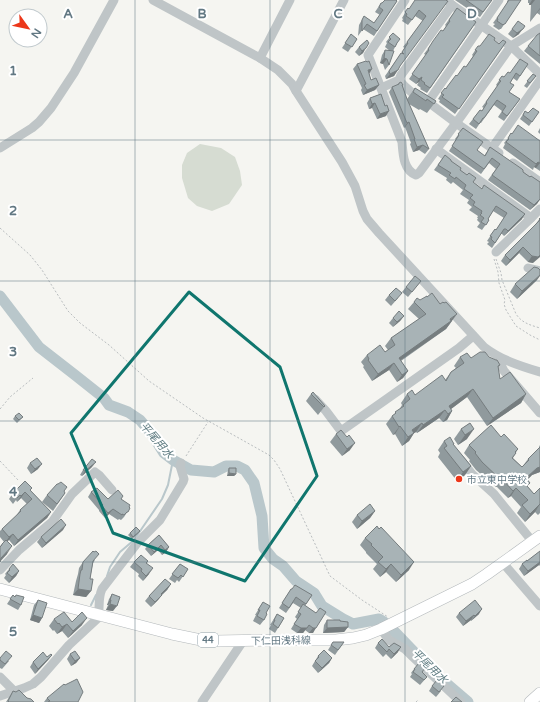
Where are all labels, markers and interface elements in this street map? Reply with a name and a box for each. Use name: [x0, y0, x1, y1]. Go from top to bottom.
text: A: [63, 6, 73, 22]
text: B: [197, 6, 207, 22]
text: C: [333, 6, 343, 22]
text: D: [467, 6, 477, 22]
north arrow: [8, 8, 48, 48]
text: N: [28, 26, 44, 40]
text: 1: [9, 63, 17, 79]
text: 2: [9, 203, 17, 219]
text: 3: [9, 344, 17, 360]
water label: 平尾用水: [137, 419, 177, 462]
marker: 市立東中学校: [454, 474, 464, 484]
place label: 市立東中学校: [467, 474, 527, 486]
text: 4: [9, 484, 18, 500]
text: 5: [9, 624, 17, 640]
road number: 44: [198, 633, 218, 647]
street label: 下仁田浅科線: [251, 634, 311, 648]
water label: 平尾用水: [409, 646, 451, 687]

